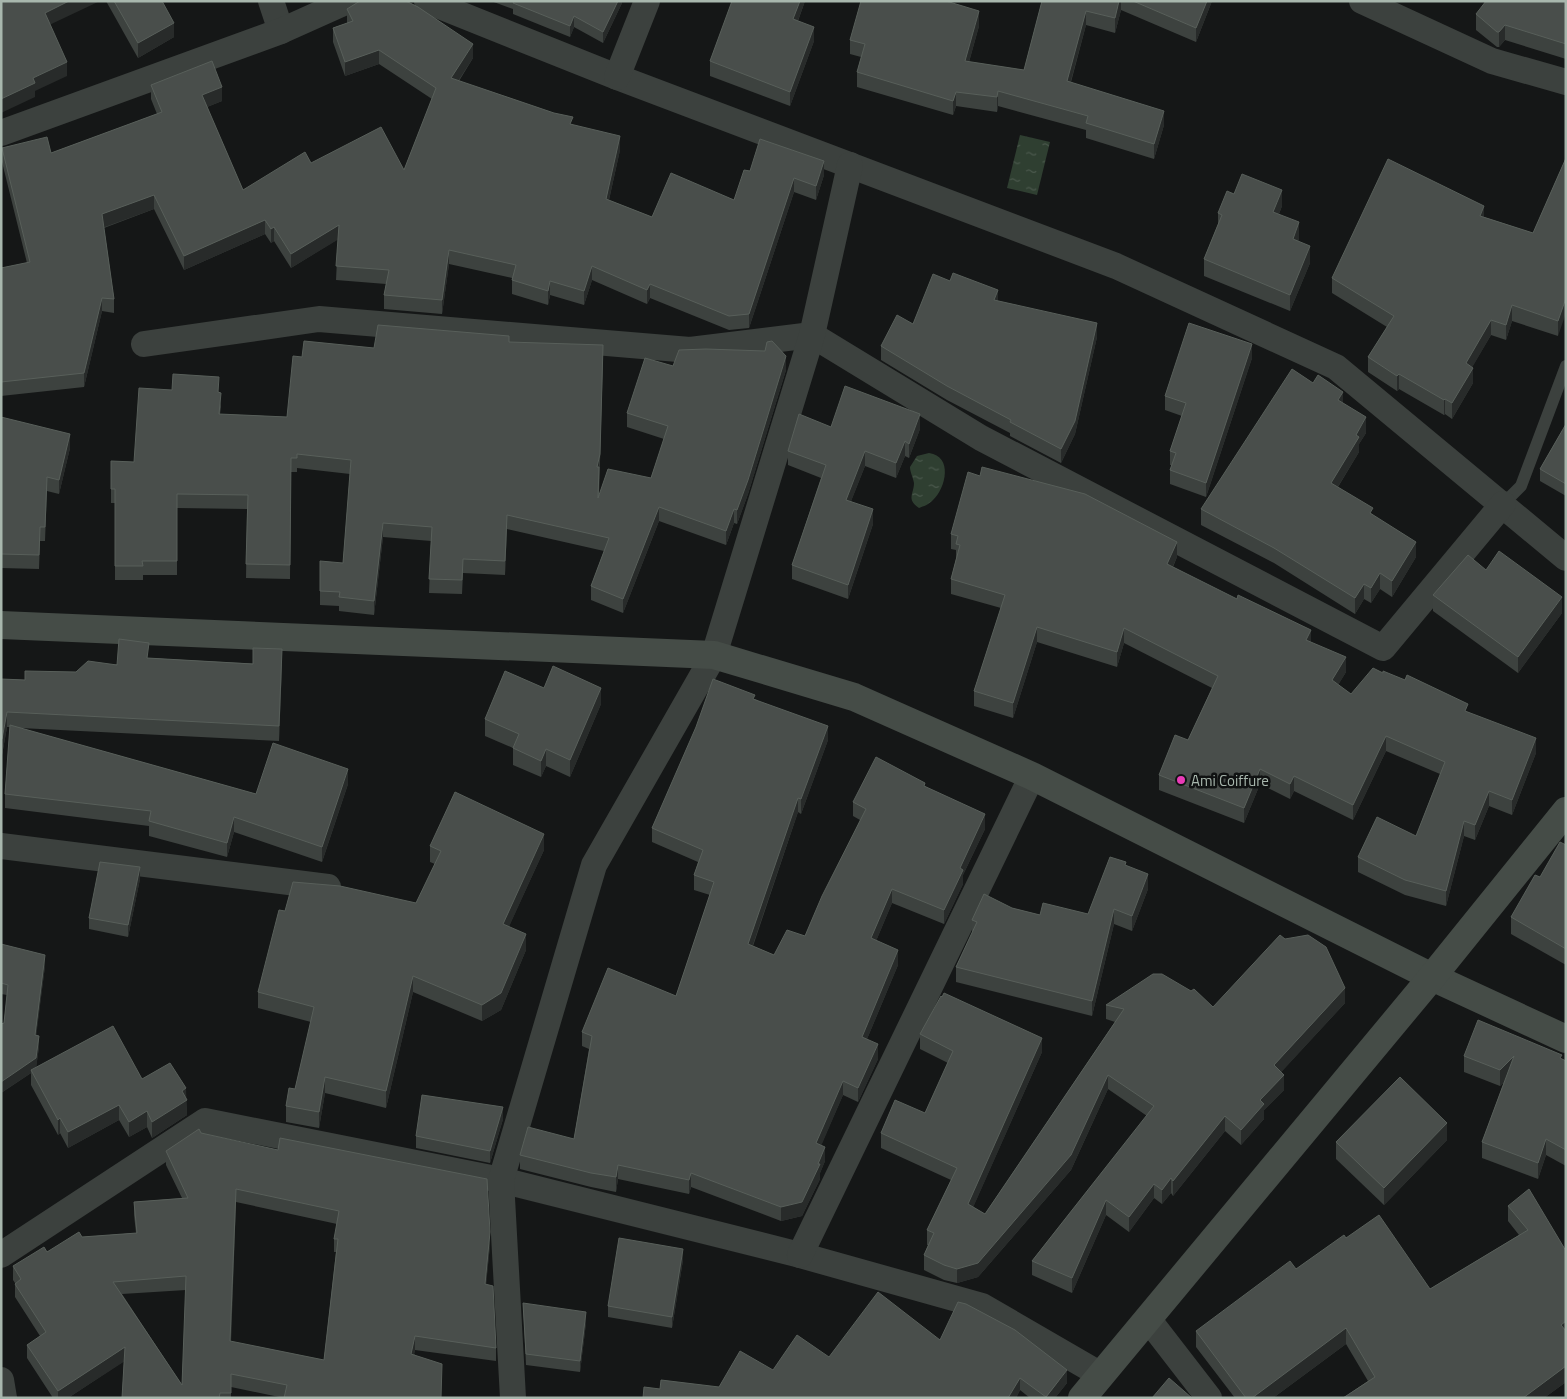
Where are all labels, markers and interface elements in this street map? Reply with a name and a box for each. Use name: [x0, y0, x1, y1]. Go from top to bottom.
place label: Ami Coiffure: [1191, 769, 1269, 792]
marker: Ami Coiffure: [1175, 774, 1187, 786]

